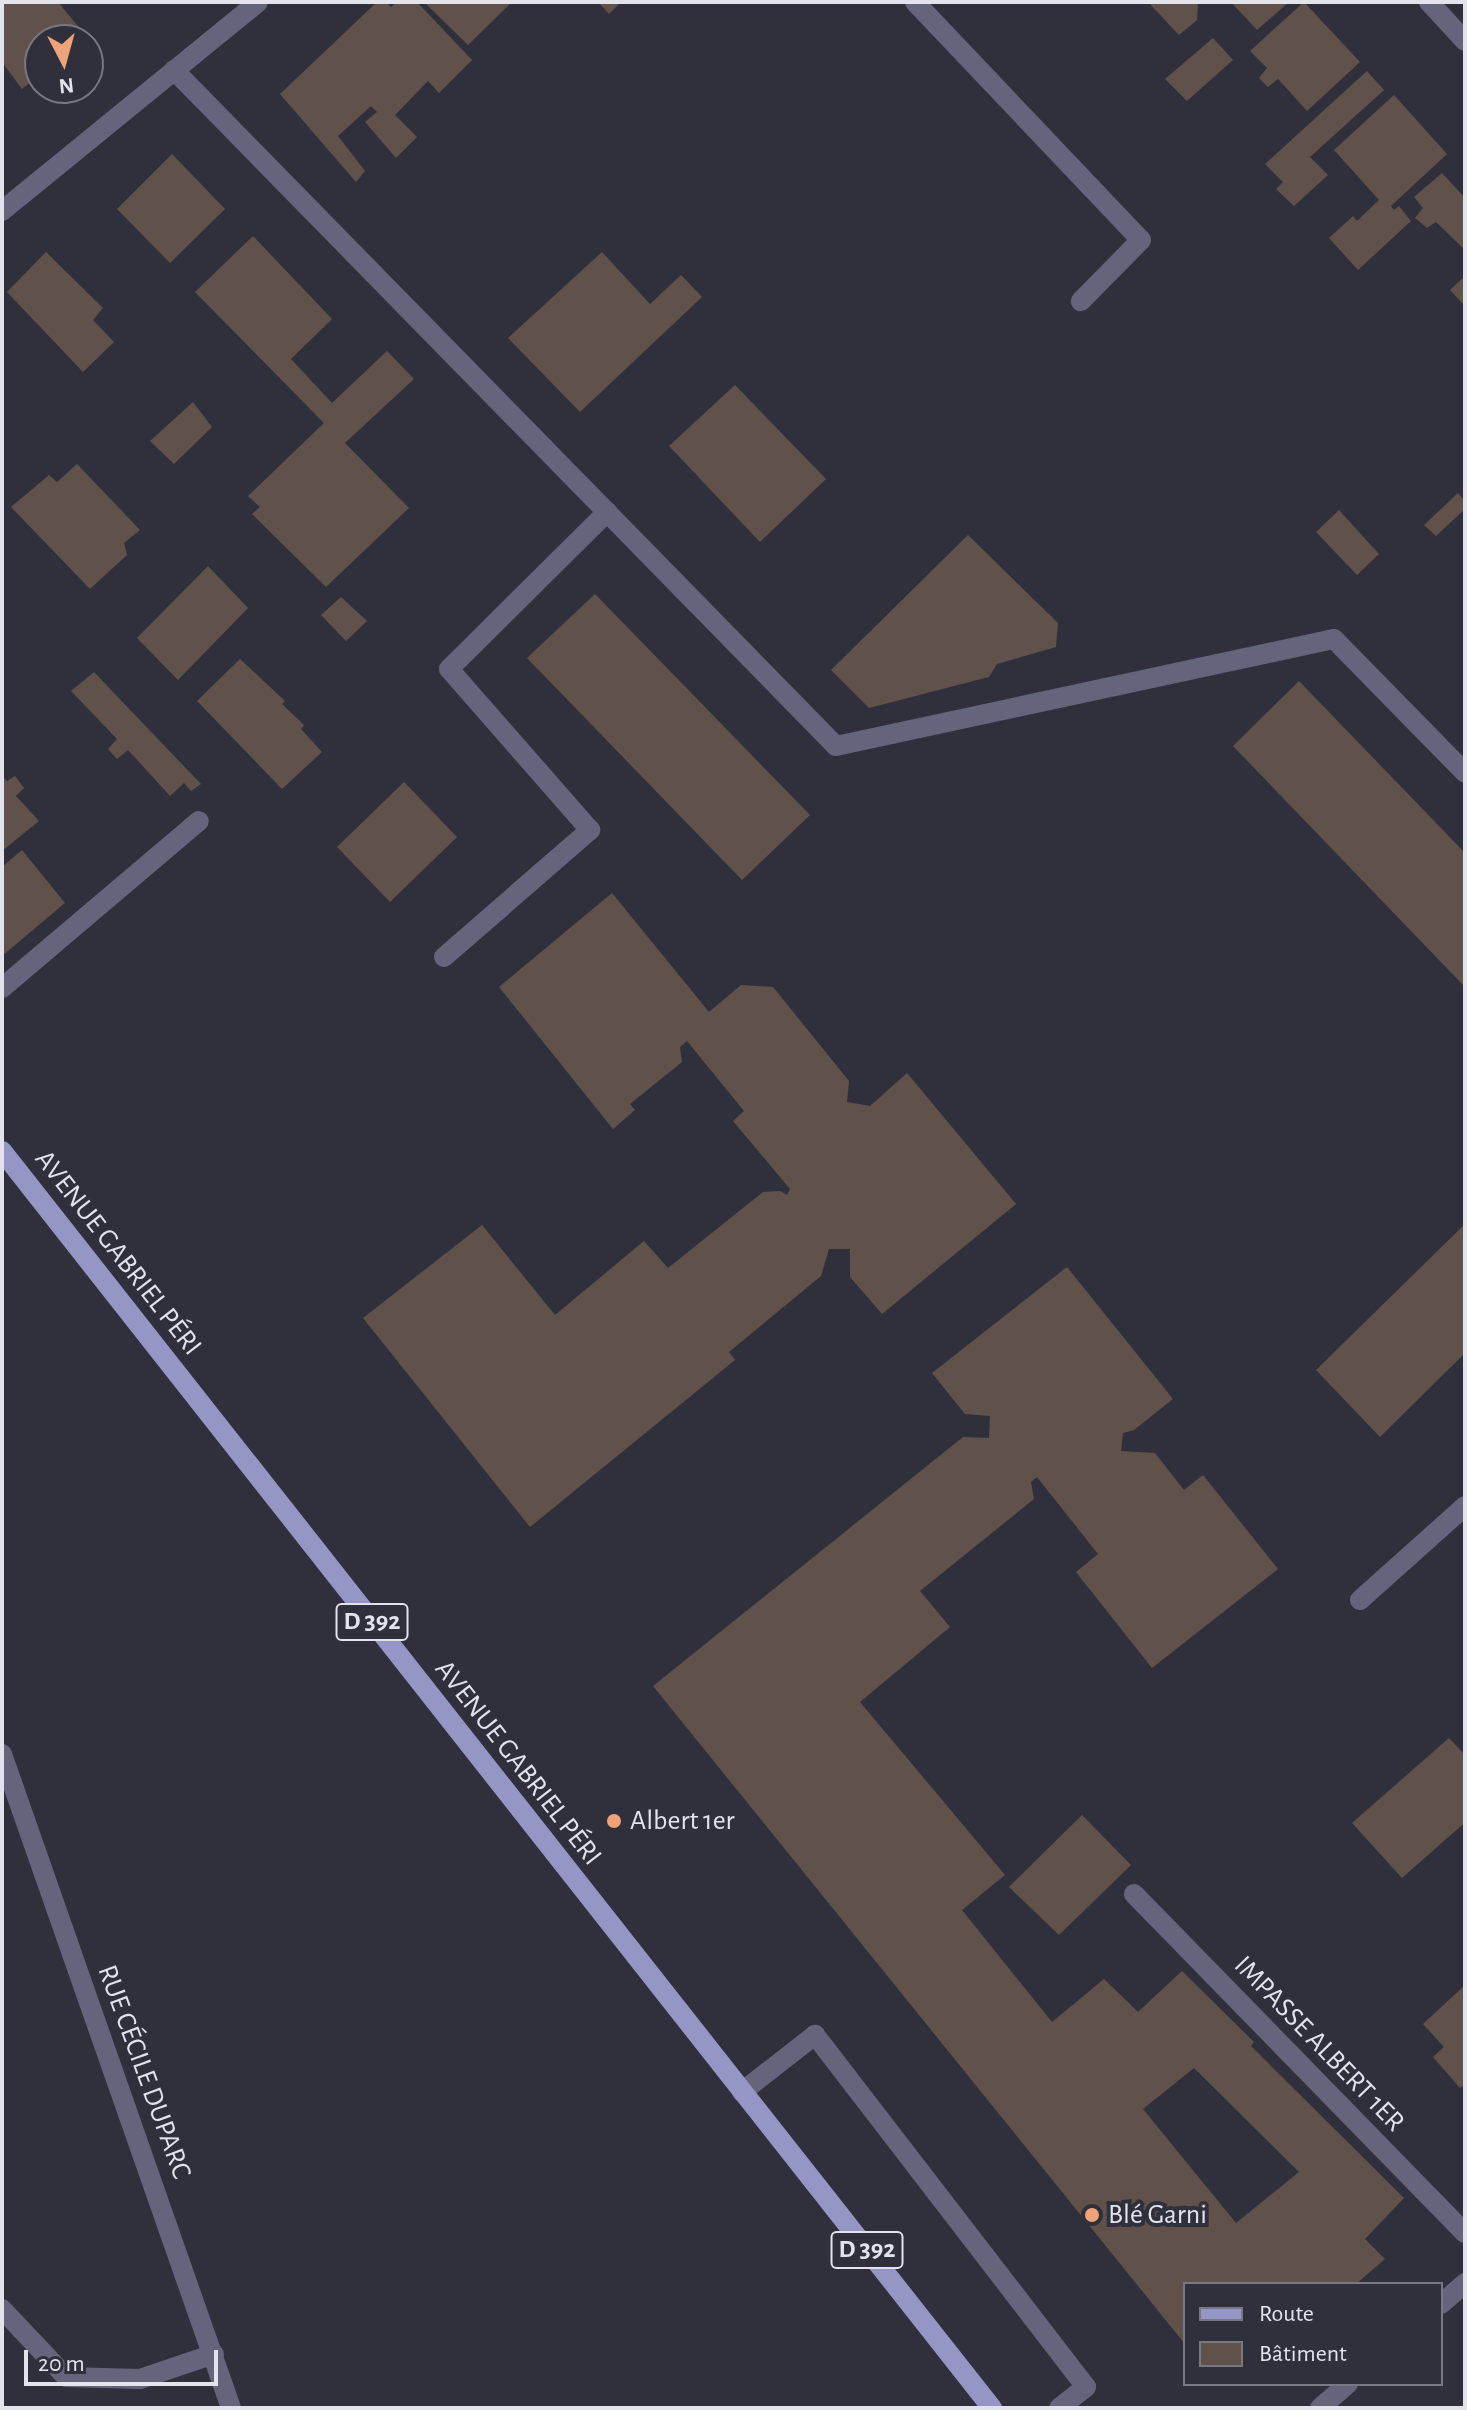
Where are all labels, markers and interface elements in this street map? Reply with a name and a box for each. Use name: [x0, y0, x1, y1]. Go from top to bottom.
north arrow: [24, 24, 104, 104]
text: N: [58, 74, 75, 98]
street label: AVENUE GABRIEL PÉRI: [27, 1144, 209, 1362]
road number: D 392: [334, 1600, 410, 1644]
street label: AVENUE GABRIEL PÉRI: [427, 1654, 609, 1872]
place label: Albert 1er: [630, 1804, 735, 1838]
marker: Albert 1er: [605, 1812, 623, 1830]
street label: IMPASSE ALBERT 1ER: [1227, 1949, 1411, 2139]
street label: RUE CÉCILE DUPARC: [90, 1961, 198, 2183]
place label: Blé Garni: [1108, 2198, 1207, 2232]
marker: Blé Garni: [1083, 2206, 1101, 2224]
road number: D 392: [829, 2228, 905, 2272]
legend: [1183, 2282, 1443, 2386]
text: Route: [1259, 2302, 1314, 2326]
scale bar: [28, 2334, 222, 2384]
text: Bâtiment: [1259, 2342, 1347, 2366]
text: 20 m: [38, 2352, 85, 2376]

